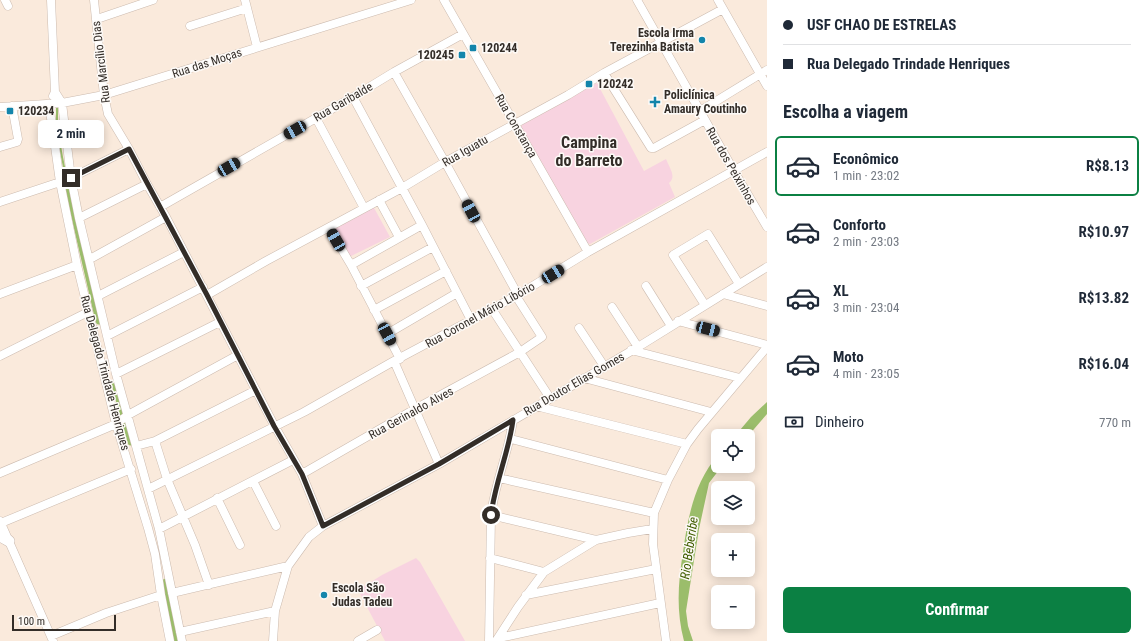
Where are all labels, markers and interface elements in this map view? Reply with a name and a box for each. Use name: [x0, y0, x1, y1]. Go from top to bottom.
text: USF CHAO DE ESTRELAS: [807, 16, 956, 34]
street label: Rua Marcílio Dias: [89, 20, 113, 104]
place label: Escola Irma Terezinha Batista: [610, 26, 694, 54]
marker: Escola Irma Terezinha Batista: [697, 35, 707, 45]
place label: 120244: [481, 41, 517, 55]
marker: 120244: [468, 43, 478, 53]
street label: Rua das Moças: [170, 45, 244, 81]
place label: 120245: [418, 48, 454, 62]
marker: 120245: [457, 50, 467, 60]
text: Rua Delegado Trindade Henriques: [807, 55, 1010, 73]
place label: 120242: [597, 77, 633, 91]
street label: Rua Garibalde: [311, 79, 375, 125]
marker: 120242: [584, 79, 594, 89]
place label: Policlínica Amaury Coutinho: [664, 88, 747, 116]
street label: Rua Constança: [492, 92, 540, 161]
marker: Policlínica Amaury Coutinho: [649, 96, 661, 108]
text: Escolha a viagem: [783, 101, 908, 122]
place label: 120234: [18, 104, 54, 118]
marker: 120234: [5, 106, 15, 116]
car: [282, 119, 308, 141]
callout: 2 min: [38, 120, 104, 148]
street label: Rua dos Peixinhos: [703, 125, 759, 207]
text: 2 min: [57, 126, 85, 141]
street label: Rua Iguatu: [440, 132, 491, 170]
district label: Campina do Barreto: [556, 133, 622, 170]
icon: car: [785, 148, 821, 184]
text: Econômico: [833, 150, 899, 168]
car: [216, 156, 242, 178]
text: R$8.13: [1086, 157, 1129, 175]
text: 1 min · 23:02: [833, 168, 899, 183]
route end: [62, 169, 80, 187]
car: [460, 198, 482, 224]
icon: car: [785, 214, 821, 250]
text: Conforto: [833, 216, 886, 234]
text: R$10.97: [1078, 223, 1129, 241]
car: [325, 227, 347, 253]
text: 2 min · 23:03: [833, 234, 899, 249]
car: [540, 263, 566, 285]
street label: Rua Coronel Mário Libório: [423, 279, 537, 351]
icon: car: [785, 280, 821, 316]
text: XL: [833, 282, 849, 300]
text: R$13.82: [1078, 289, 1129, 307]
street label: Rua Delegado Trindade Henriques: [78, 294, 132, 452]
text: 3 min · 23:04: [833, 300, 899, 315]
car: [695, 320, 721, 338]
car: [376, 321, 398, 347]
icon: car: [785, 346, 821, 382]
text: Moto: [833, 348, 864, 366]
street label: Rua Doutor Elias Gomes: [521, 349, 627, 419]
text: R$16.04: [1078, 355, 1129, 373]
text: 4 min · 23:05: [833, 366, 899, 381]
street label: Rua Gerinaldo Alves: [366, 384, 456, 442]
icon: cash: [783, 411, 805, 433]
text: Dinheiro: [815, 413, 864, 431]
text: 770 m: [1099, 415, 1131, 430]
map controls: [711, 429, 755, 629]
button: locate: [711, 429, 755, 473]
button: layers: [711, 481, 755, 525]
route start: [482, 506, 500, 524]
water label: Rio Beberibe: [677, 516, 701, 580]
button: +: [711, 533, 755, 577]
place label: Escola São Judas Tadeu: [332, 581, 392, 609]
button: −: [711, 585, 755, 629]
button: Confirmar: [783, 587, 1131, 633]
marker: Escola São Judas Tadeu: [319, 590, 329, 600]
scale bar: [12, 613, 116, 632]
text: 100 m: [18, 615, 45, 628]

